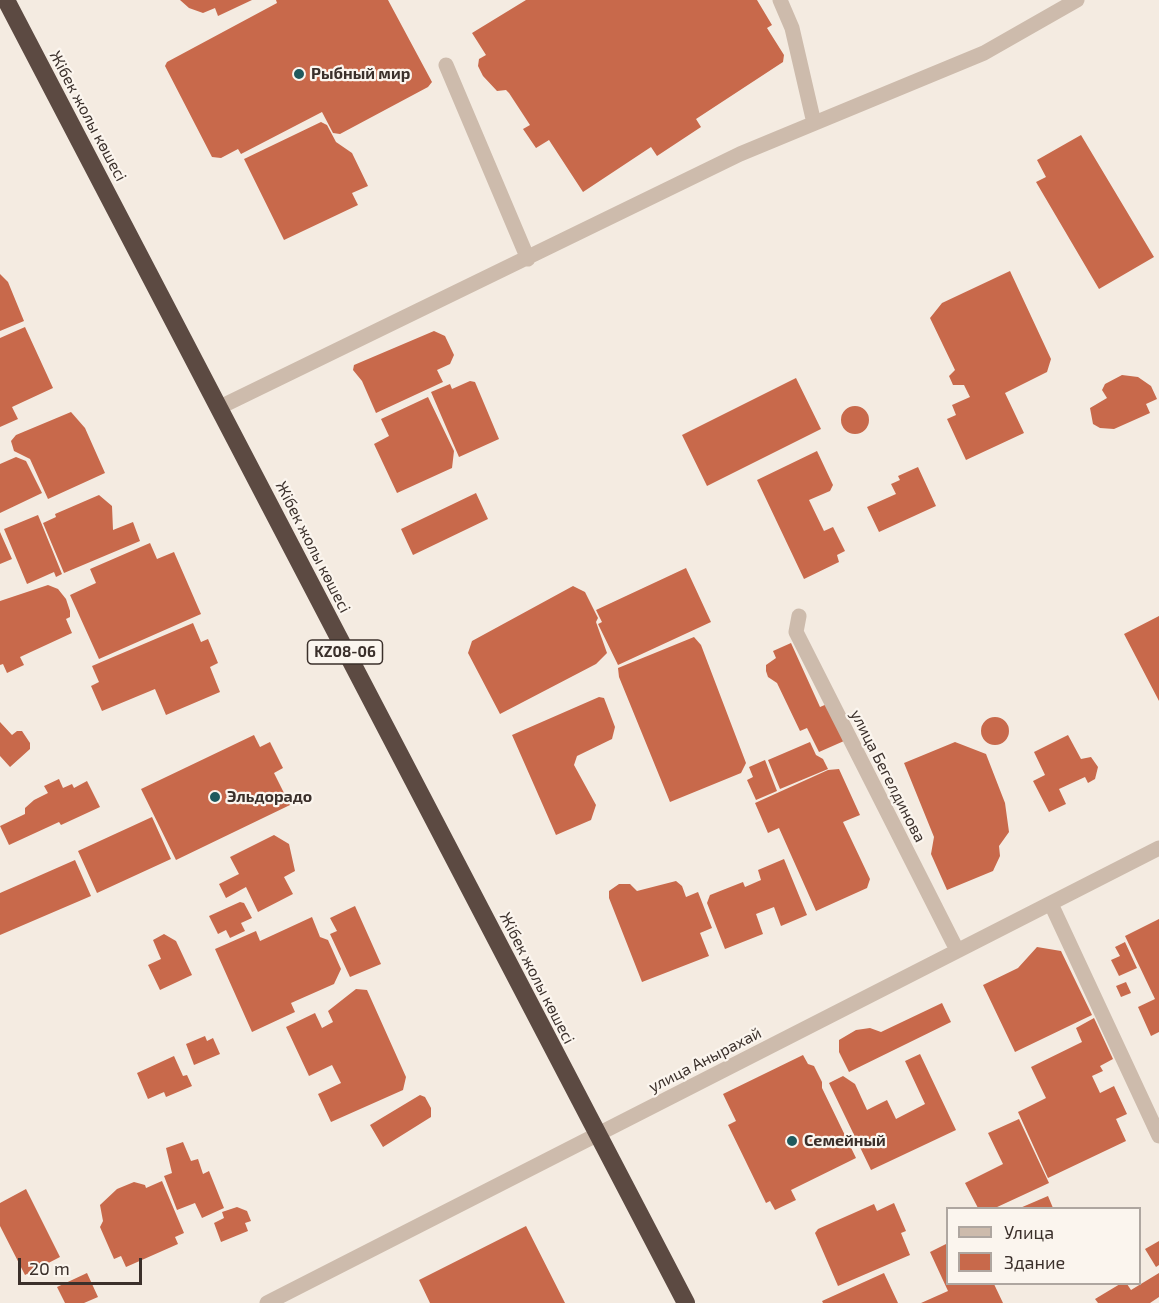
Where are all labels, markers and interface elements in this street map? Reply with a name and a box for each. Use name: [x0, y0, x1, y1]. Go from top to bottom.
street label: Жібек жолы көшесі: [45, 47, 131, 185]
place label: Рыбный мир: [311, 64, 410, 84]
marker: Рыбный мир: [292, 67, 306, 81]
street label: Жібек жолы көшесі: [271, 478, 355, 616]
road number: KZ08-06: [308, 640, 382, 664]
street label: улица Бегелдинова: [846, 706, 930, 846]
place label: Эльдорадо: [227, 787, 312, 807]
marker: Эльдорадо: [208, 790, 222, 804]
street label: Жібек жолы көшесі: [495, 909, 579, 1047]
street label: улица Анырахай: [645, 1023, 765, 1097]
place label: Семейный: [804, 1131, 886, 1151]
marker: Семейный: [785, 1134, 799, 1148]
legend: [946, 1207, 1141, 1285]
text: Улица: [1004, 1221, 1054, 1243]
scale bar: [21, 1246, 146, 1284]
text: Здание: [1004, 1251, 1065, 1273]
text: 20 m: [29, 1257, 70, 1279]

